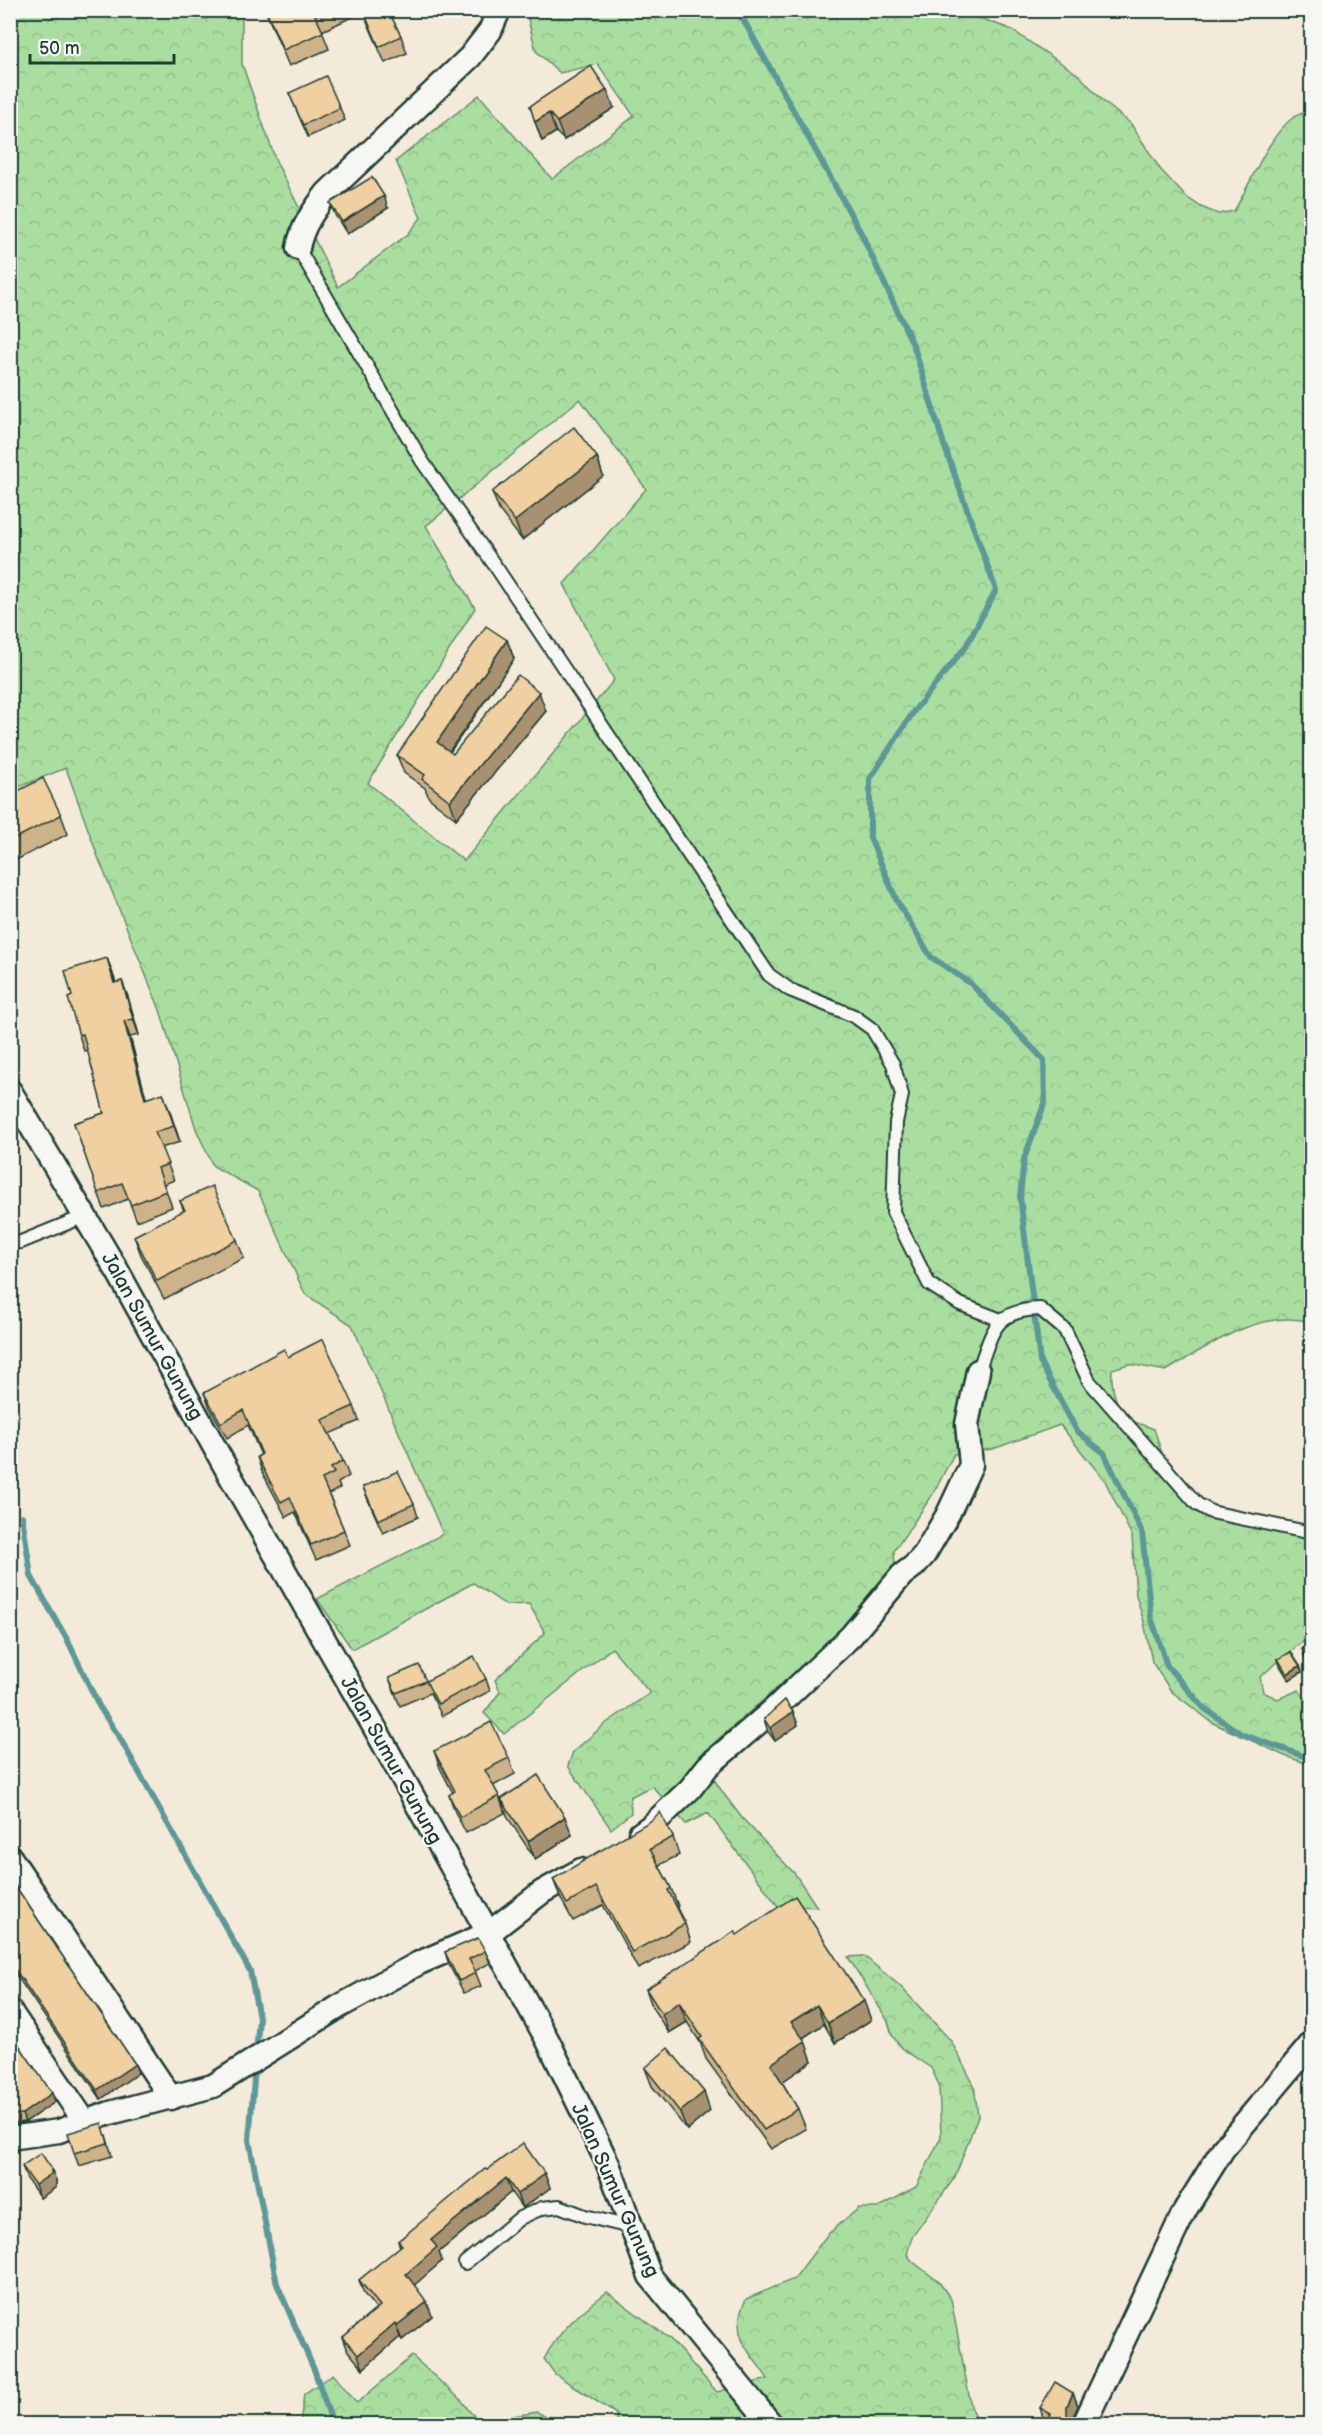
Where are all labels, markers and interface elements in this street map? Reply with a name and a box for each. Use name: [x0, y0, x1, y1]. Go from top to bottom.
scale bar: [30, 27, 174, 65]
text: 50 m: [39, 38, 80, 59]
street label: Jalan Sumur Gunung: [96, 1248, 208, 1425]
street label: Jalan Sumur Gunung: [335, 1672, 447, 1849]
street label: Jalan Sumur Gunung: [566, 2100, 664, 2281]

